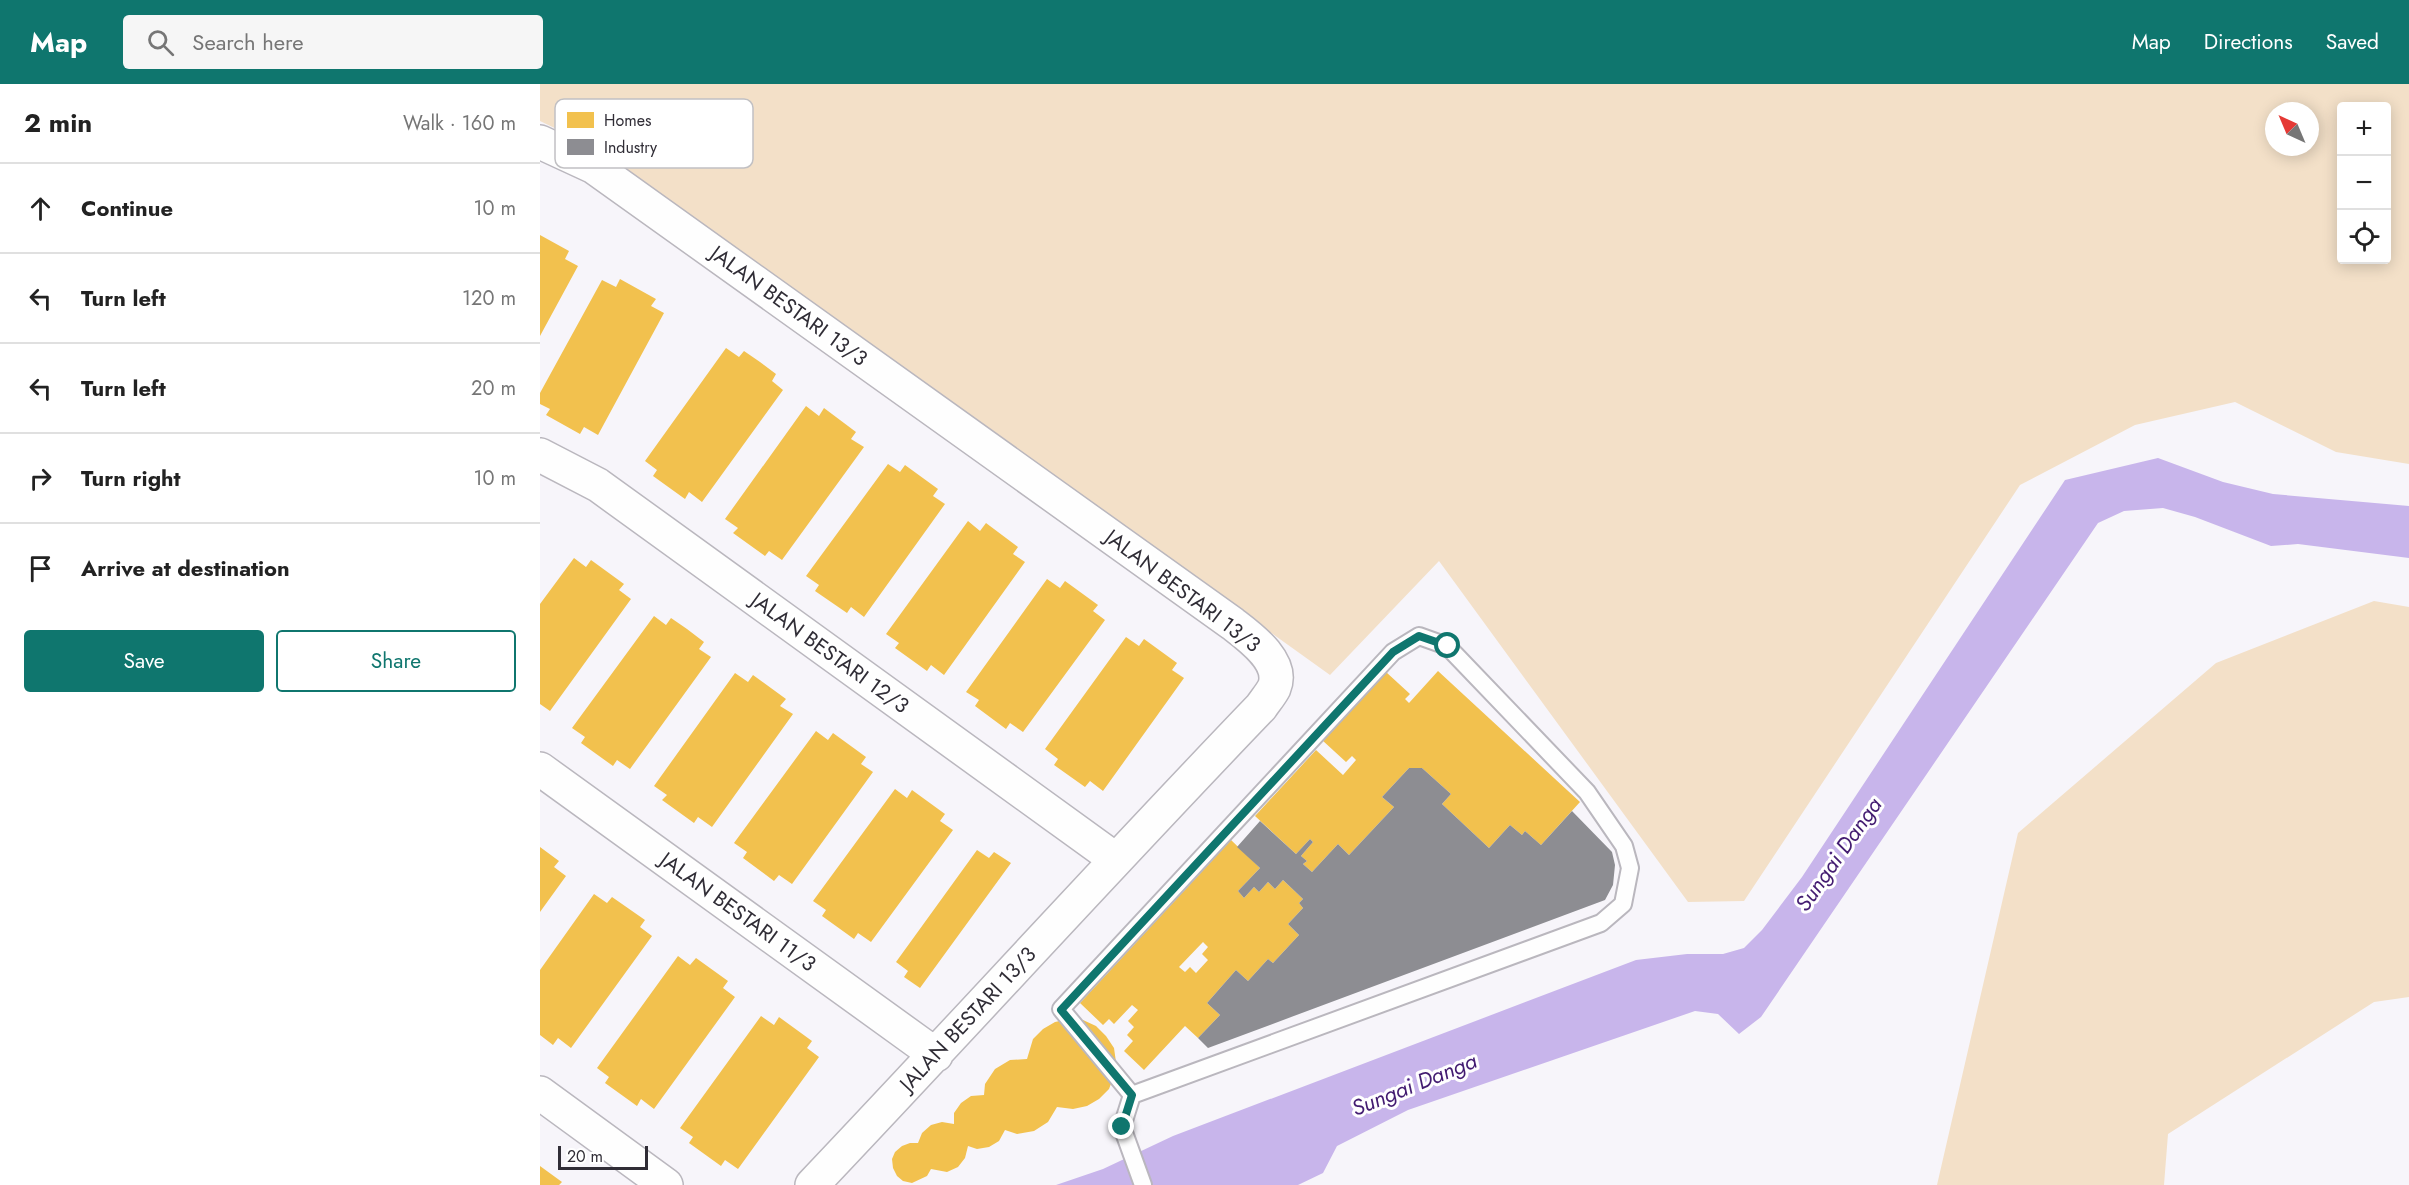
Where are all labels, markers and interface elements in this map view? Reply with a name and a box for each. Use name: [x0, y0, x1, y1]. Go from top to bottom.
search box: [123, 15, 543, 69]
text: Map: [30, 22, 87, 63]
icon: search: [144, 26, 177, 59]
text: Search here: [192, 26, 304, 58]
text: Map: [2132, 27, 2171, 57]
text: Directions: [2204, 27, 2293, 57]
text: Saved: [2326, 27, 2379, 57]
legend: [555, 99, 753, 168]
north arrow: [2265, 102, 2319, 156]
map controls: [2337, 102, 2391, 264]
button: +: [2337, 102, 2391, 156]
text: 2 min: [24, 104, 92, 142]
text: Walk · 160 m: [403, 109, 516, 138]
text: Homes: [604, 109, 651, 132]
text: Industry: [604, 136, 658, 159]
button: −: [2337, 156, 2391, 210]
icon: ahead: [24, 192, 57, 225]
text: Continue: [81, 192, 173, 224]
text: 10 m: [473, 194, 516, 223]
button: locate: [2337, 210, 2391, 264]
street label: JALAN BESTARI 13/3: [702, 237, 874, 373]
icon: left: [24, 282, 57, 315]
text: Turn left: [81, 282, 166, 314]
text: 120 m: [462, 284, 516, 313]
icon: left: [24, 372, 57, 405]
text: Turn left: [81, 372, 166, 404]
text: 20 m: [471, 374, 516, 403]
icon: right: [24, 462, 57, 495]
text: Turn right: [81, 462, 181, 494]
text: 10 m: [473, 464, 516, 493]
street label: JALAN BESTARI 13/3: [1097, 521, 1267, 659]
icon: arrive: [24, 552, 57, 585]
text: Arrive at destination: [81, 552, 290, 584]
street label: JALAN BESTARI 12/3: [742, 584, 915, 721]
button: Save: [24, 630, 264, 692]
button: Share: [276, 630, 516, 692]
route start: [1434, 632, 1460, 658]
water label: Sungai Danga: [1787, 790, 1889, 918]
street label: JALAN BESTARI 11/3: [651, 843, 822, 979]
street label: JALAN BESTARI 13/3: [891, 940, 1043, 1100]
water label: Sungai Danga: [1346, 1044, 1482, 1124]
route end: [1108, 1113, 1134, 1139]
scale bar: [558, 1143, 648, 1170]
text: 20 m: [567, 1145, 603, 1168]

